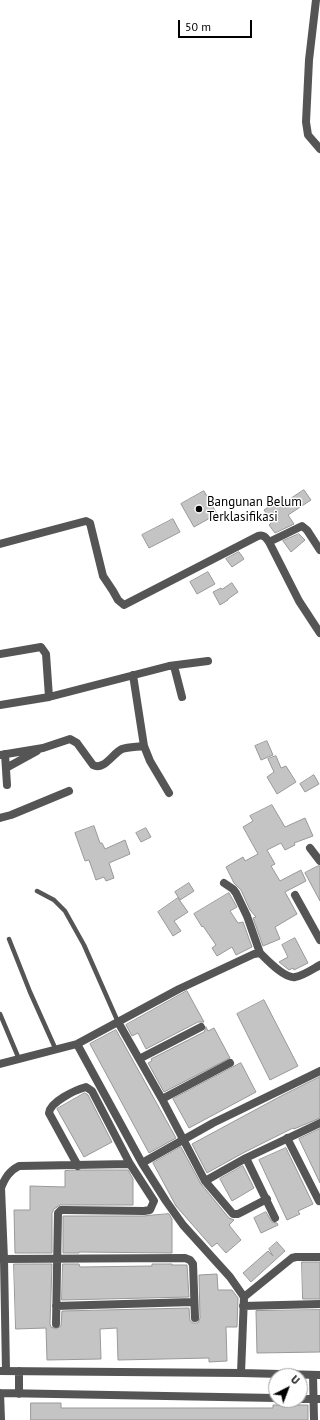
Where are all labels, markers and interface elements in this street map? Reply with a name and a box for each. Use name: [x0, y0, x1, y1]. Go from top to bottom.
scale bar: [180, 12, 254, 38]
text: 50 m: [185, 19, 211, 34]
place label: Bangunan Belum Terklasifikasi: [207, 494, 302, 525]
marker: Bangunan Belum Terklasifikasi: [194, 504, 204, 514]
north arrow: [268, 1368, 308, 1408]
text: U: [288, 1372, 303, 1387]

